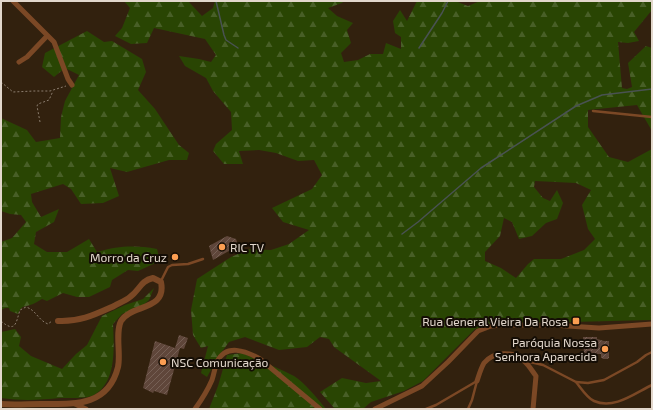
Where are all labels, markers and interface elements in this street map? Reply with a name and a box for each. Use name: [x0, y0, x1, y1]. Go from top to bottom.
place label: RIC TV: [230, 240, 265, 254]
marker: RIC TV: [217, 242, 227, 252]
place label: Morro da Cruz: [90, 250, 167, 264]
marker: Morro da Cruz: [170, 252, 180, 262]
place label: Rua General Vieira Da Rosa: [422, 314, 568, 328]
marker: Rua General Vieira Da Rosa: [571, 316, 581, 326]
place label: Paróquia Nossa Senhora Aparecida: [495, 335, 597, 363]
marker: Paróquia Nossa Senhora Aparecida: [600, 344, 610, 354]
place label: NSC Comunicação: [171, 355, 269, 370]
marker: NSC Comunicação: [158, 357, 168, 367]

